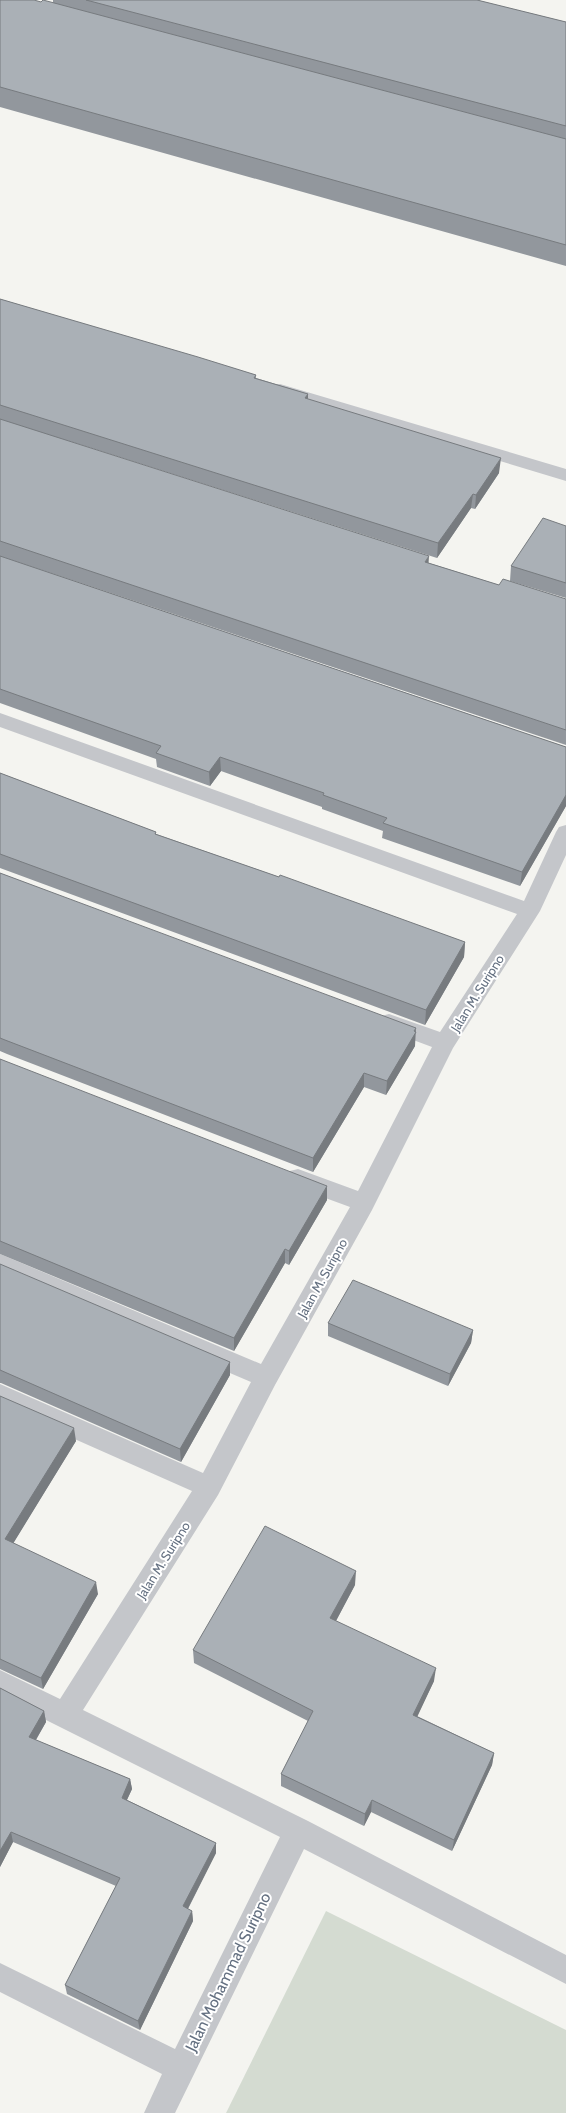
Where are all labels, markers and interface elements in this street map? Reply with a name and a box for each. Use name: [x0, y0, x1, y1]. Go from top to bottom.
street label: Jalan M. Suripno: [446, 951, 507, 1035]
street label: Jalan M. Suripno: [293, 1236, 350, 1321]
street label: Jalan M. Suripno: [132, 1518, 193, 1602]
street label: Jalan Mohammad Suripno: [181, 1889, 275, 2055]

